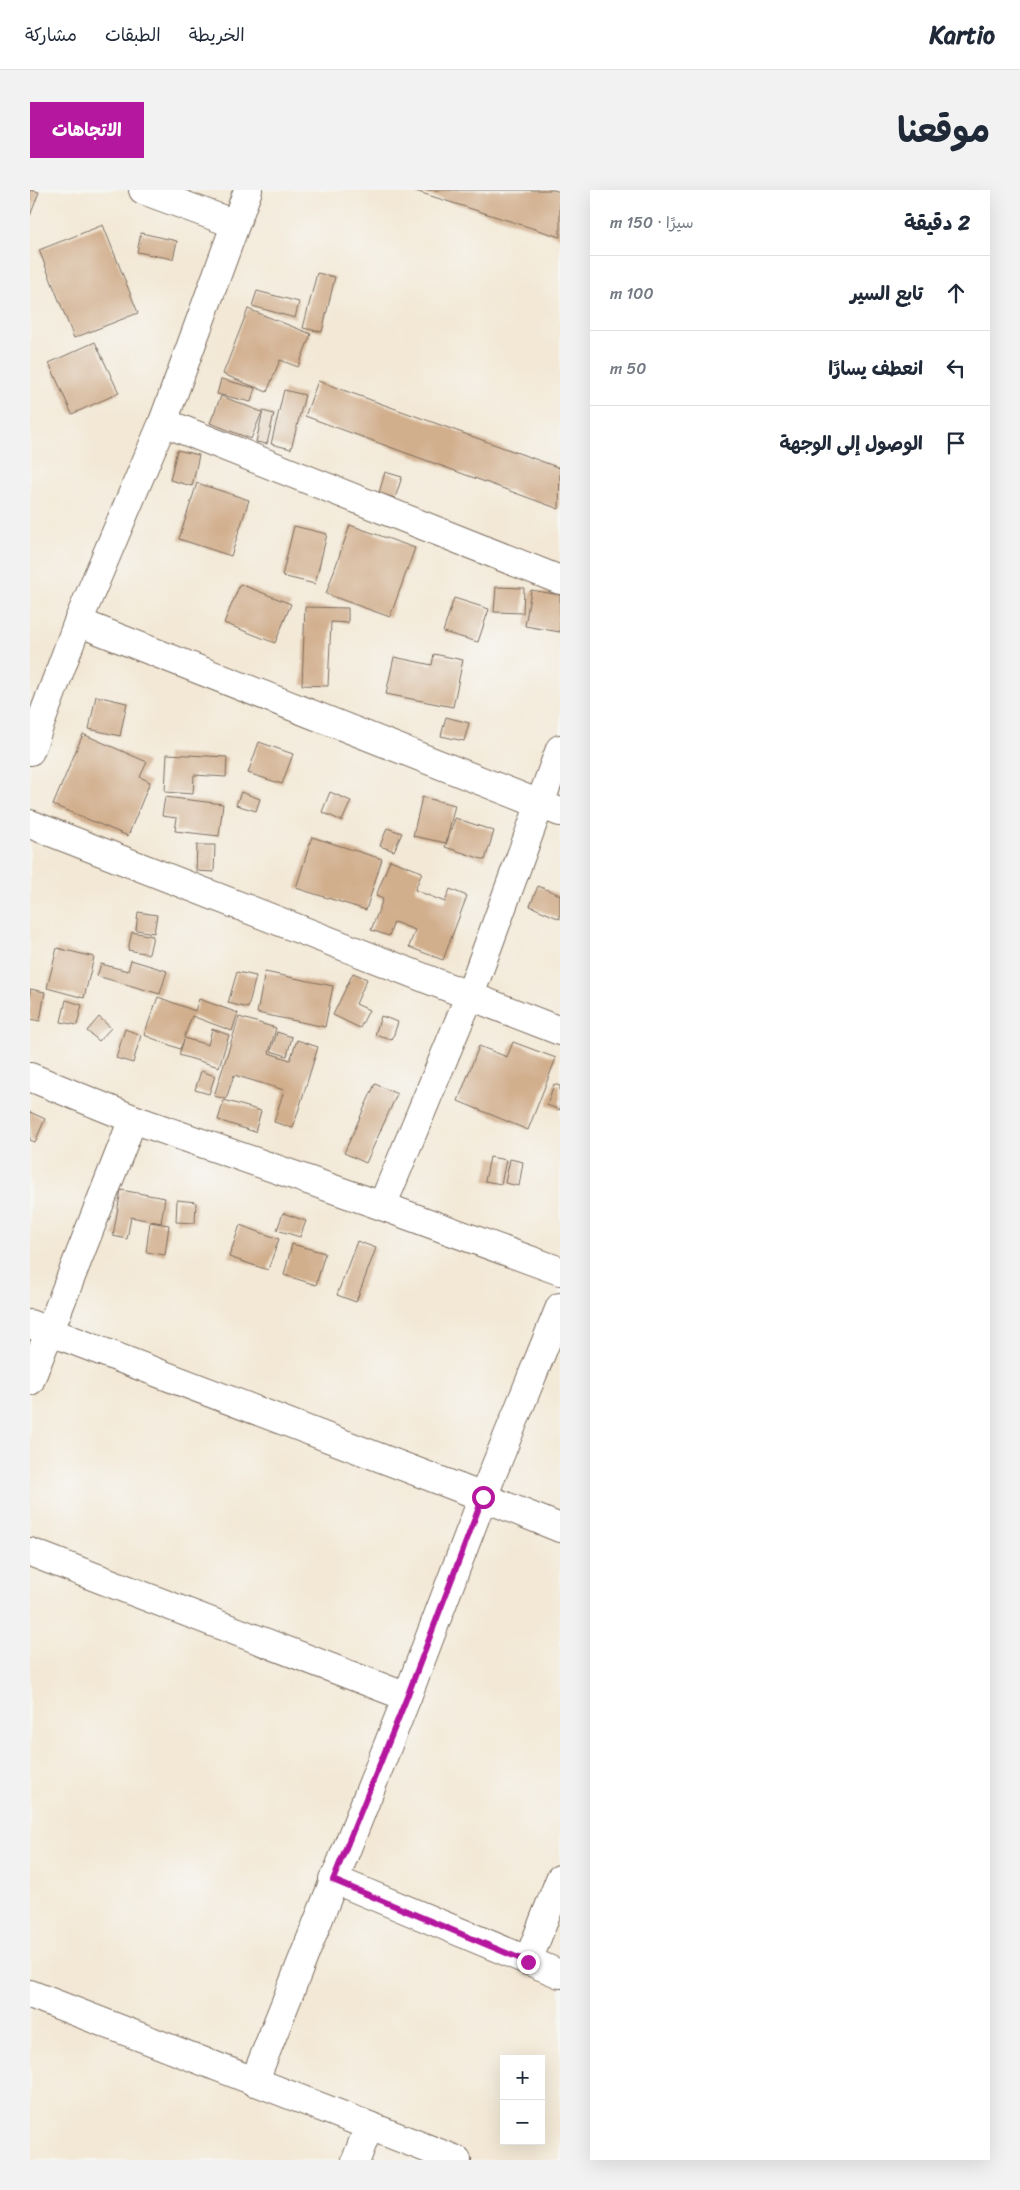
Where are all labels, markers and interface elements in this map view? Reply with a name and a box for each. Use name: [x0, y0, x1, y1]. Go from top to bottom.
text: Kartio: [930, 14, 995, 56]
text: مشاركة: [25, 19, 77, 51]
text: الطبقات: [105, 19, 161, 51]
text: الخريطة: [189, 19, 245, 51]
text: موقعنا: [897, 99, 990, 161]
button: الاتجاهات: [30, 102, 144, 158]
text: 2 دقيقة: [904, 204, 970, 242]
text: سيرًا · 150 m: [610, 208, 694, 237]
text: تابع السير: [850, 277, 923, 310]
text: 100 m: [610, 279, 654, 308]
icon: ahead: [942, 279, 970, 307]
text: انعطف يسارًا: [828, 352, 923, 385]
text: 50 m: [610, 354, 646, 383]
icon: left: [942, 354, 970, 382]
text: الوصول إلى الوجهة: [780, 427, 923, 460]
icon: arrive: [942, 429, 970, 457]
route start: [472, 1486, 495, 1509]
route end: [517, 1951, 540, 1974]
map controls: [500, 2055, 545, 2145]
button: +: [500, 2055, 545, 2100]
button: −: [500, 2100, 545, 2145]

